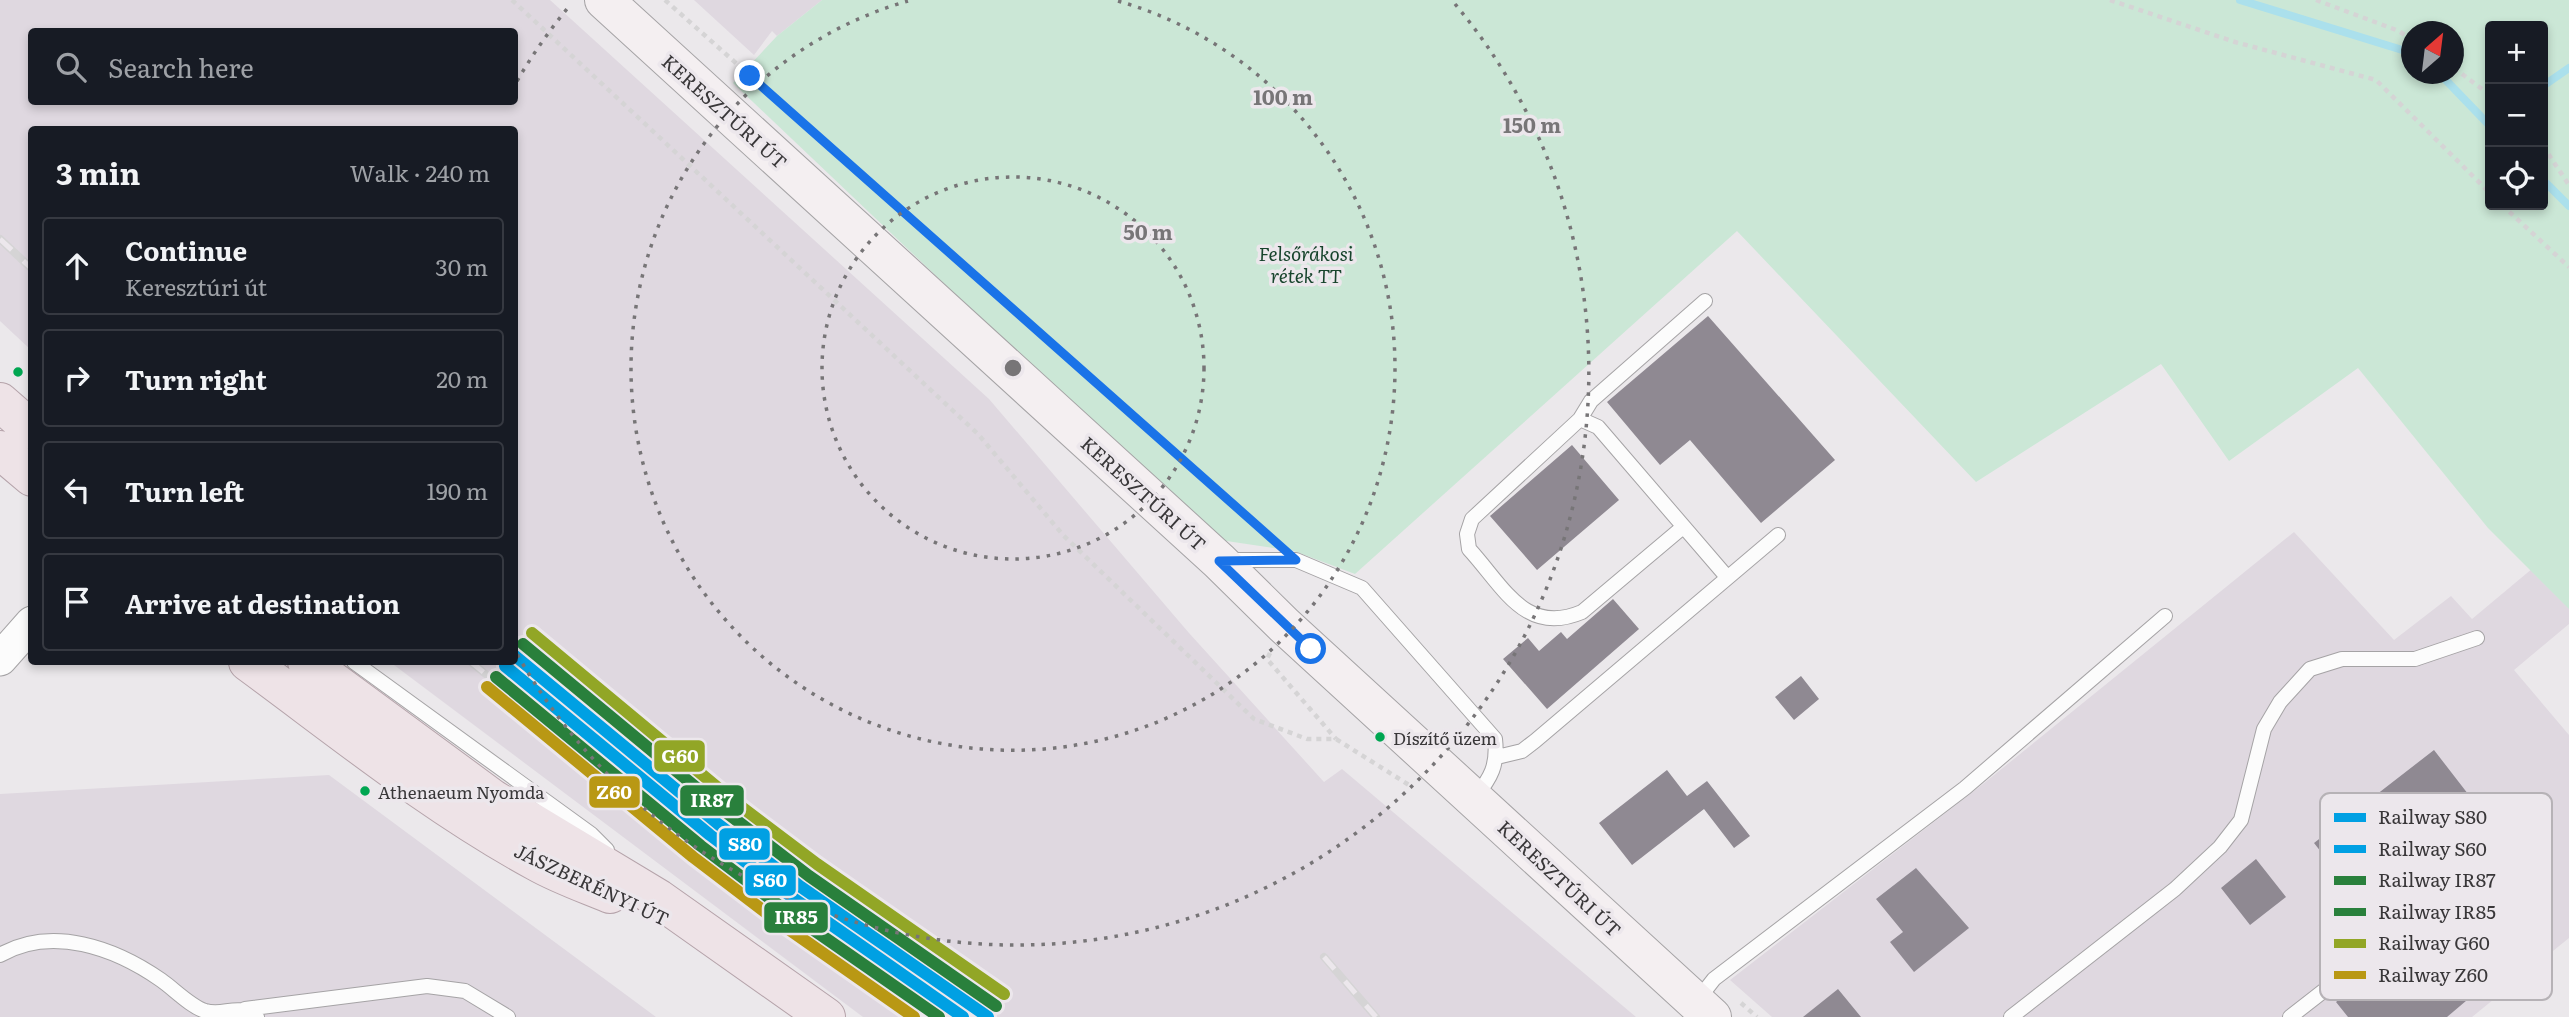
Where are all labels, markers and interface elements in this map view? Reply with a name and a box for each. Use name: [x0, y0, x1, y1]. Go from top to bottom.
north arrow: [2401, 21, 2464, 84]
map controls: [2485, 21, 2548, 210]
button: +: [2485, 21, 2548, 84]
search box: [28, 28, 518, 105]
text: Search here: [108, 47, 254, 86]
street label: KERESZTÚRI ÚT: [656, 47, 794, 175]
icon: search: [52, 48, 90, 86]
route end: [734, 60, 765, 91]
text: 100 m: [1253, 80, 1313, 111]
button: −: [2485, 84, 2548, 147]
text: 150 m: [1503, 108, 1561, 139]
button: locate: [2485, 147, 2548, 210]
text: 3 min: [56, 150, 140, 194]
text: Walk · 240 m: [350, 155, 490, 189]
text: 50 m: [1123, 215, 1173, 246]
text: Continue: [125, 230, 247, 269]
park label: Felsőrákosi rétek TT: [1259, 239, 1354, 289]
icon: ahead: [58, 247, 96, 285]
text: 30 m: [435, 249, 488, 283]
text: Keresztúri út: [125, 269, 267, 303]
centre of rings: [1001, 356, 1025, 380]
icon: right: [58, 359, 96, 397]
text: Turn right: [125, 359, 267, 398]
text: 20 m: [436, 361, 488, 395]
unlabelled marker: [11, 365, 25, 379]
street label: KERESZTÚRI ÚT: [1075, 429, 1213, 557]
icon: left: [58, 471, 96, 509]
text: Turn left: [125, 471, 244, 510]
text: 190 m: [426, 473, 488, 507]
icon: arrive: [58, 583, 96, 621]
text: Arrive at destination: [125, 583, 400, 622]
route start: [1295, 633, 1326, 664]
place label: Díszítő üzem: [1393, 725, 1497, 750]
marker: Díszítő üzem: [1373, 730, 1387, 744]
line badge: G60: [653, 739, 706, 773]
text: G60: [661, 741, 699, 769]
line badge: Z60: [588, 775, 641, 809]
text: Z60: [596, 777, 632, 805]
place label: Athenaeum Nyomda: [378, 779, 545, 804]
marker: Athenaeum Nyomda: [358, 784, 372, 798]
line badge: IR87: [679, 784, 745, 817]
text: IR87: [690, 785, 734, 813]
legend: [2320, 793, 2552, 1000]
text: Railway S80: [2378, 802, 2487, 830]
street label: KERESZTÚRI ÚT: [1492, 813, 1628, 943]
line badge: S80: [718, 827, 771, 861]
text: S80: [728, 829, 763, 857]
text: Railway S60: [2378, 834, 2487, 862]
street label: JÁSZBERÉNYI ÚT: [510, 836, 674, 932]
line badge: S60: [744, 864, 797, 897]
text: S60: [753, 865, 788, 893]
text: Railway IR87: [2378, 865, 2496, 893]
text: Railway IR85: [2378, 897, 2496, 925]
line badge: IR85: [763, 901, 829, 934]
text: IR85: [774, 902, 818, 930]
text: Railway G60: [2378, 928, 2490, 956]
text: Railway Z60: [2378, 960, 2488, 988]

